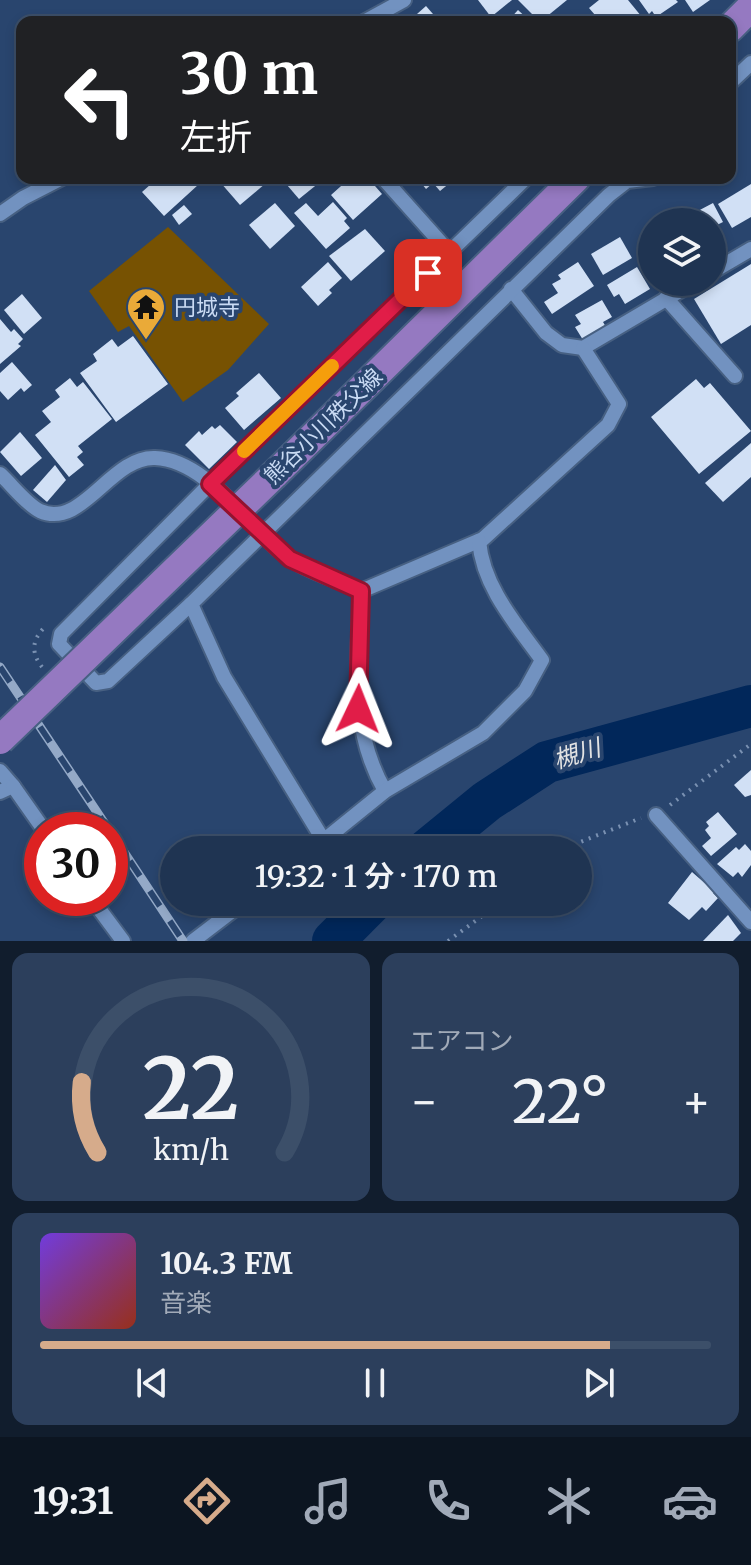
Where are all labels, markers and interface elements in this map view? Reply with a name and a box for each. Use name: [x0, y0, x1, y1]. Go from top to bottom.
text: 30 m: [180, 39, 318, 109]
icon: left: [48, 48, 152, 152]
text: 左折: [180, 115, 252, 160]
map controls: [638, 208, 726, 296]
button: layers: [638, 208, 726, 296]
pin: [394, 239, 462, 307]
icon: arrive: [406, 251, 450, 295]
temple icon: 円城寺: [125, 286, 167, 341]
place label: 円城寺: [174, 293, 240, 321]
street label: 熊谷小川秩父線: [258, 362, 388, 490]
position arrow: [316, 667, 400, 751]
water label: 槻川: [549, 731, 607, 775]
speed limit sign: 30: [24, 812, 128, 916]
text: 19:32 · 1 分 · 170 m: [254, 857, 498, 895]
text: エアコン: [410, 1024, 514, 1057]
text: 22: [142, 1037, 239, 1142]
text: 22°: [512, 1064, 608, 1139]
text: −: [410, 1074, 439, 1129]
text: +: [682, 1074, 711, 1129]
text: km/h: [153, 1132, 229, 1168]
text: 104.3 FM: [160, 1244, 293, 1282]
text: 音楽: [160, 1286, 212, 1319]
icon: previous: [130, 1361, 174, 1405]
icon: pause: [353, 1361, 397, 1405]
icon: next: [577, 1361, 621, 1405]
icon: directions: [179, 1473, 235, 1529]
icon: music: [300, 1473, 356, 1529]
icon: phone: [420, 1473, 476, 1529]
icon: climate: [541, 1473, 597, 1529]
icon: car: [662, 1473, 718, 1529]
text: 19:31: [32, 1479, 114, 1524]

